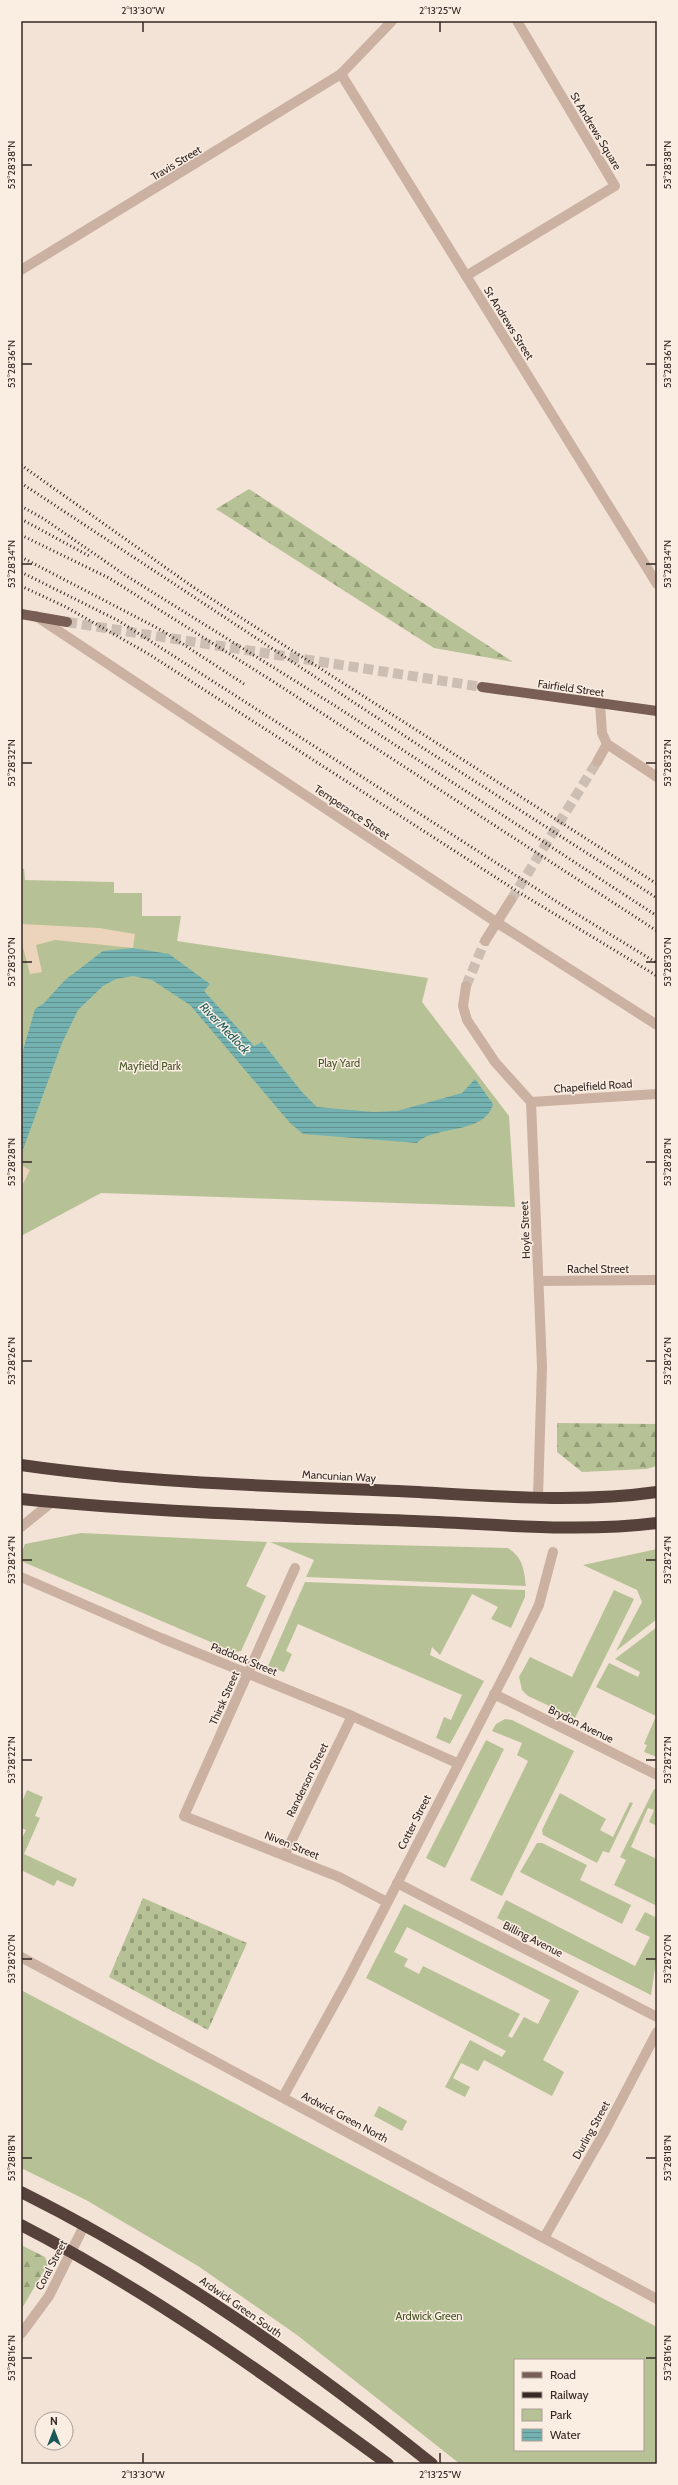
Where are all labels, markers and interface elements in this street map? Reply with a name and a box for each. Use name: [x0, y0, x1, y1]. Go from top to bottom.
text: 2°13'30"W: [121, 4, 165, 17]
text: 2°13'25"W: [419, 4, 461, 17]
street label: St Andrews Square: [567, 90, 625, 173]
text: 53°28'38"N: [5, 141, 18, 189]
text: 53°28'38"N: [661, 141, 674, 189]
street label: Travis Street: [148, 142, 204, 184]
street label: St Andrews Street: [481, 284, 537, 362]
text: 53°28'36"N: [5, 340, 18, 388]
text: 53°28'36"N: [661, 340, 674, 388]
text: 53°28'34"N: [5, 540, 18, 588]
text: 53°28'34"N: [661, 540, 674, 588]
street label: Fairfield Street: [537, 676, 606, 700]
text: 53°28'32"N: [5, 739, 18, 787]
text: 53°28'32"N: [661, 739, 674, 787]
street label: Temperance Street: [312, 782, 393, 843]
text: 53°28'30"N: [5, 937, 18, 987]
text: 53°28'30"N: [661, 937, 674, 987]
water label: River Medlock: [197, 999, 254, 1057]
park label: Play Yard: [318, 1056, 360, 1070]
park label: Mayfield Park: [119, 1059, 181, 1073]
street label: Chapelfield Road: [553, 1076, 633, 1096]
text: 53°28'28"N: [5, 1138, 18, 1186]
text: 53°28'28"N: [661, 1138, 674, 1186]
street label: Hoyle Street: [517, 1200, 533, 1259]
street label: Rachel Street: [567, 1262, 629, 1276]
text: 53°28'26"N: [5, 1337, 18, 1385]
text: 53°28'26"N: [661, 1337, 674, 1385]
street label: Mancunian Way: [302, 1467, 377, 1485]
text: 53°28'24"N: [5, 1536, 18, 1584]
text: 53°28'24"N: [661, 1536, 674, 1584]
street label: Paddock Street: [209, 1639, 279, 1679]
street label: Thirsk Street: [206, 1668, 242, 1727]
street label: Brydon Avenue: [546, 1702, 616, 1746]
text: 53°28'22"N: [5, 1736, 18, 1784]
text: 53°28'22"N: [661, 1736, 674, 1784]
street label: Randerson Street: [283, 1740, 331, 1819]
street label: Cotter Street: [394, 1792, 434, 1852]
street label: Niven Street: [263, 1828, 322, 1862]
street label: Billing Avenue: [501, 1918, 566, 1960]
text: 53°28'20"N: [5, 1934, 18, 1984]
text: 53°28'20"N: [661, 1934, 674, 1984]
street label: Ardwick Green North: [299, 2088, 391, 2146]
street label: Durling Street: [569, 2098, 613, 2162]
text: 53°28'18"N: [5, 2135, 18, 2181]
text: 53°28'18"N: [661, 2135, 674, 2181]
street label: Coral Street: [32, 2237, 70, 2292]
street label: Ardwick Green South: [197, 2273, 285, 2341]
park label: Ardwick Green: [396, 2309, 463, 2323]
text: 53°28'16"N: [5, 2335, 18, 2381]
text: 53°28'16"N: [661, 2335, 674, 2381]
legend: [514, 2359, 644, 2451]
text: Road: [550, 2367, 576, 2382]
text: Railway: [550, 2387, 588, 2402]
text: Park: [550, 2407, 572, 2422]
north arrow: [34, 2411, 74, 2451]
text: N: [50, 2414, 58, 2428]
text: Water: [550, 2427, 581, 2442]
text: 2°13'30"W: [121, 2468, 165, 2481]
text: 2°13'25"W: [419, 2468, 461, 2481]

